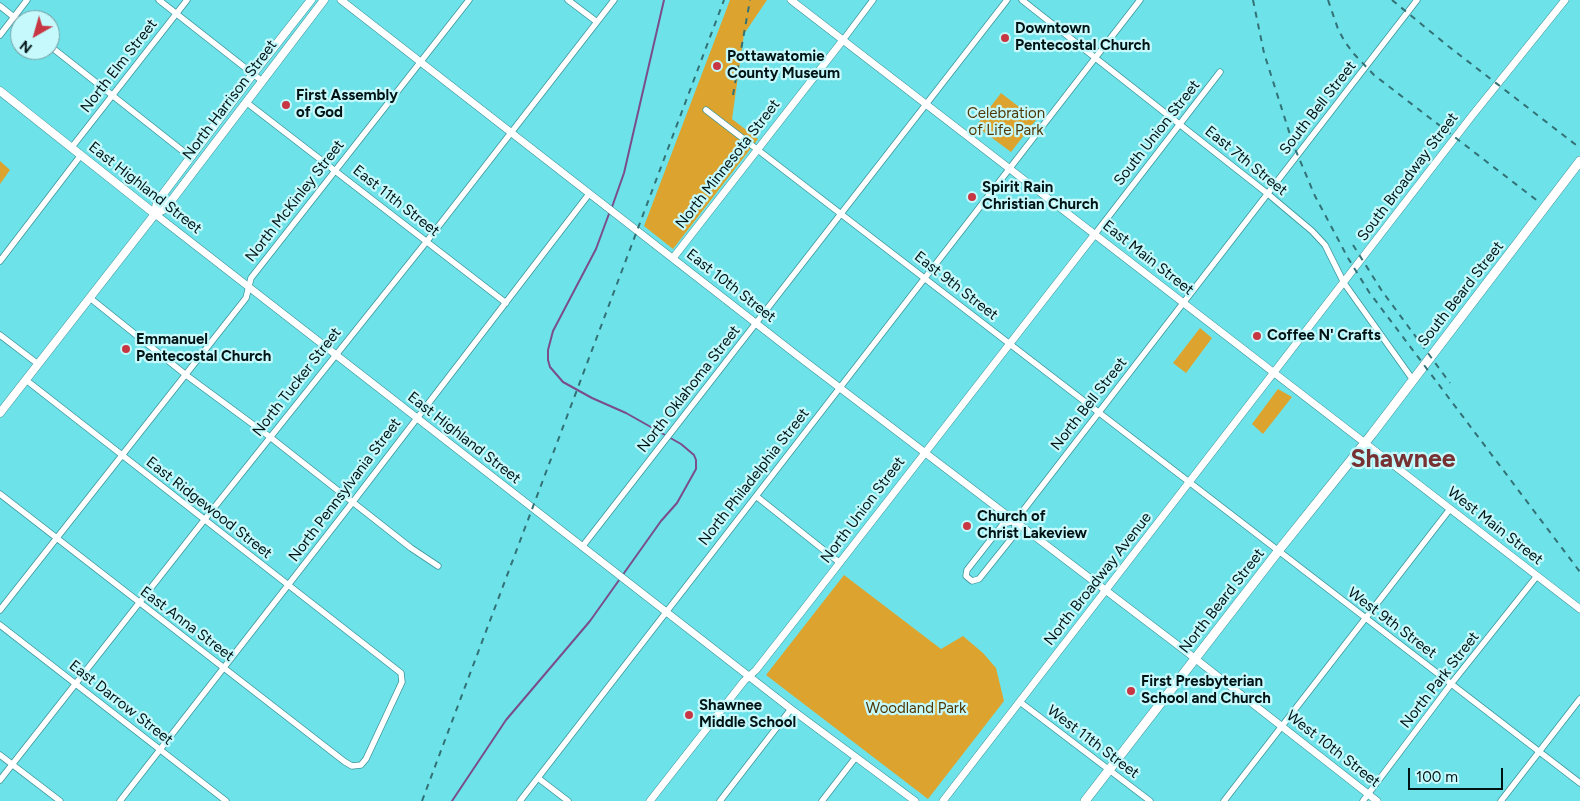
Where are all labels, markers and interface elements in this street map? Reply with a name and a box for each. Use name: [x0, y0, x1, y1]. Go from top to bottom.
north arrow: [10, 10, 60, 60]
street label: North Elm Street: [77, 16, 161, 116]
place label: Downtown Pentecostal Church: [1015, 20, 1150, 55]
marker: Downtown Pentecostal Church: [999, 32, 1011, 44]
text: N: [17, 36, 36, 56]
street label: North Harrison Street: [179, 37, 281, 163]
place label: Pottawatomie County Museum: [727, 48, 840, 83]
street label: South Bell Street: [1276, 58, 1360, 158]
marker: Pottawatomie County Museum: [711, 60, 723, 72]
street label: South Union Street: [1110, 77, 1204, 189]
place label: First Assembly of God: [296, 87, 398, 122]
street label: North Minnesota Street: [672, 96, 784, 232]
marker: First Assembly of God: [280, 99, 292, 111]
park label: Celebration of Life Park: [967, 105, 1045, 140]
street label: South Broadway Street: [1354, 109, 1462, 245]
street label: East 7th Street: [1201, 122, 1291, 200]
street label: North McKinley Street: [242, 136, 348, 266]
street label: East Highland Street: [85, 138, 205, 238]
street label: East 11th Street: [349, 162, 443, 240]
place label: Spirit Rain Christian Church: [982, 179, 1098, 214]
marker: Spirit Rain Christian Church: [966, 191, 978, 203]
street label: East Main Street: [1099, 217, 1197, 299]
street label: South Beard Street: [1414, 238, 1508, 350]
street label: East 10th Street: [683, 246, 779, 326]
street label: East 9th Street: [911, 248, 1001, 324]
street label: North Oklahoma Street: [634, 322, 744, 456]
street label: North Tucker Street: [249, 324, 345, 440]
place label: Coffee N' Crafts: [1267, 327, 1381, 345]
marker: Coffee N' Crafts: [1251, 330, 1263, 342]
place label: Emmanuel Pentecostal Church: [136, 331, 271, 366]
marker: Emmanuel Pentecostal Church: [120, 343, 132, 355]
street label: North Bell Street: [1047, 354, 1131, 454]
street label: East Highland Street: [404, 388, 524, 488]
street label: North Philadelphia Street: [695, 405, 813, 549]
street label: North Pennsylvania Street: [285, 415, 405, 565]
district label: Shawnee: [1350, 445, 1456, 475]
street label: East Ridgewood Street: [142, 453, 276, 563]
street label: North Union Street: [817, 453, 909, 567]
street label: West Main Street: [1444, 483, 1546, 569]
place label: Church of Christ Lakeview: [977, 508, 1087, 543]
street label: North Broadway Avenue: [1040, 509, 1156, 649]
marker: Church of Christ Lakeview: [961, 520, 973, 532]
street label: North Beard Street: [1176, 545, 1268, 657]
street label: East Anna Street: [136, 583, 238, 665]
street label: West 9th Street: [1344, 584, 1440, 662]
street label: North Park Street: [1397, 628, 1483, 732]
street label: East Darrow Street: [65, 657, 177, 749]
place label: First Presbyterian School and Church: [1141, 673, 1271, 708]
marker: First Presbyterian School and Church: [1125, 685, 1137, 697]
place label: Shawnee Middle School: [699, 697, 796, 732]
park label: Woodland Park: [866, 700, 966, 718]
street label: West 11th Street: [1043, 702, 1143, 782]
street label: West 10th Street: [1283, 707, 1383, 791]
marker: Shawnee Middle School: [683, 709, 695, 721]
scale bar: [1410, 758, 1505, 790]
text: 100 m: [1416, 768, 1458, 786]

